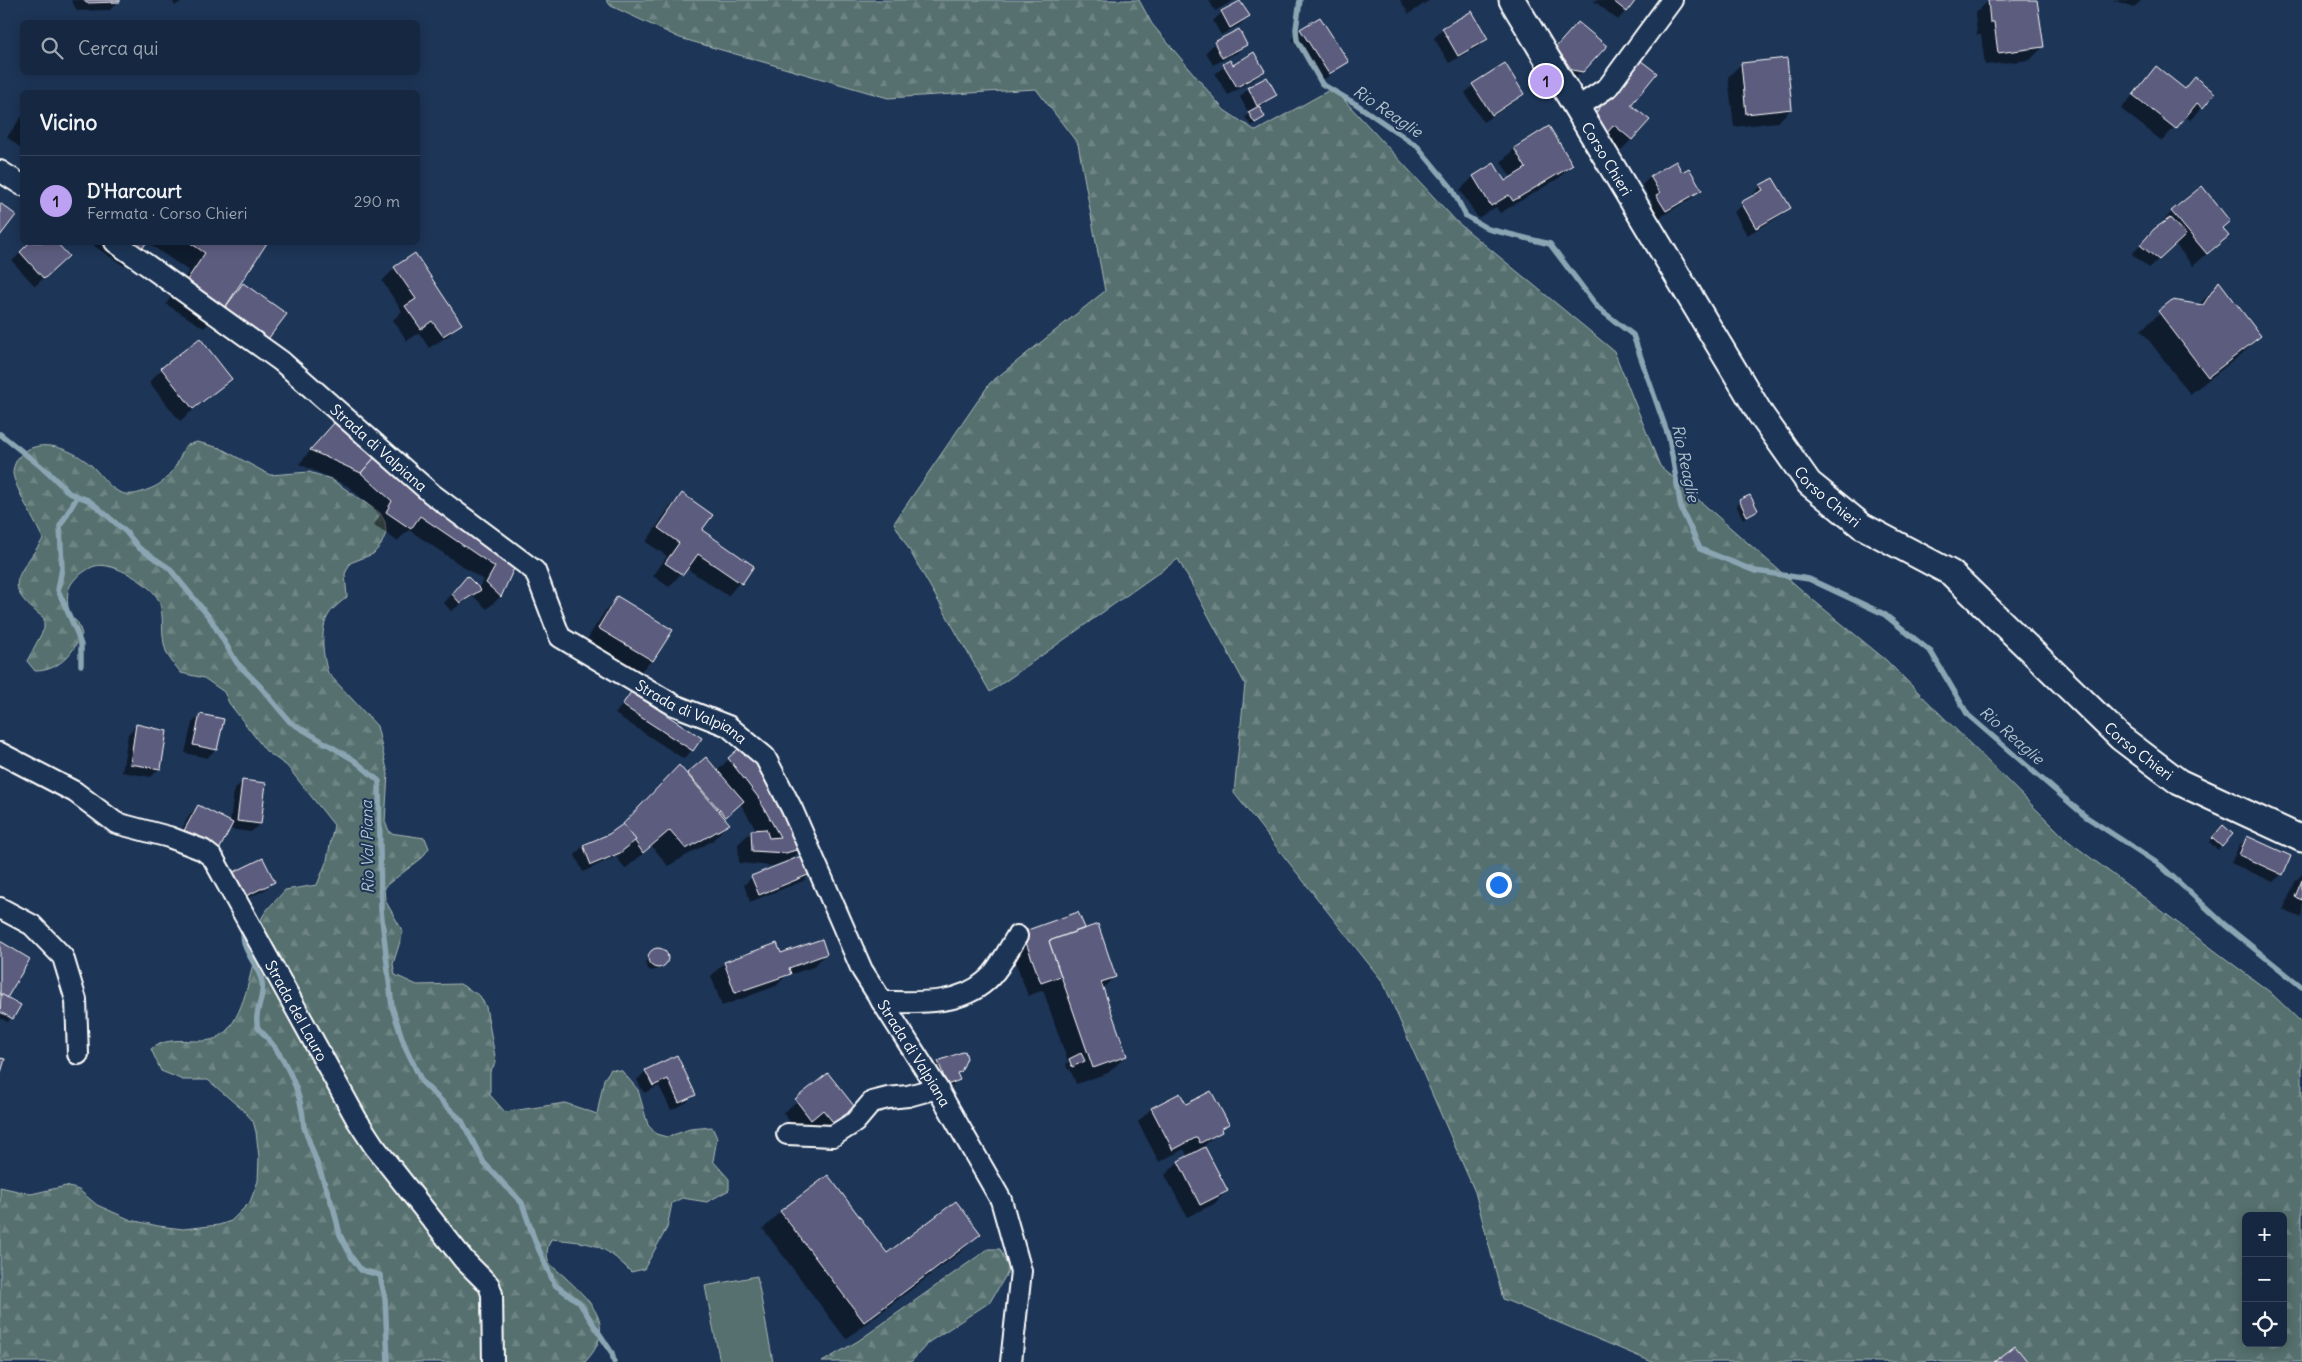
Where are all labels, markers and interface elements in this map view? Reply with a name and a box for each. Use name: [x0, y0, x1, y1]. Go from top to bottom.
search box: [20, 20, 420, 75]
icon: search: [38, 34, 66, 62]
text: Cerca qui: [78, 36, 159, 60]
pin: 1: [1530, 62, 1562, 100]
water label: Rio Reaglie: [1350, 81, 1427, 142]
text: Vicino: [40, 109, 97, 136]
street label: Corso Chieri: [1578, 118, 1637, 199]
text: D'Harcourt: [87, 179, 182, 203]
text: 1: [53, 191, 59, 211]
text: 290 m: [354, 191, 400, 211]
text: Fermata · Corso Chieri: [87, 203, 247, 223]
street label: Strada di Valpiana: [327, 400, 432, 495]
water label: Rio Reaglie: [1668, 422, 1704, 505]
street label: Corso Chieri: [1791, 462, 1865, 531]
street label: Strada di Valpiana: [632, 675, 751, 748]
water label: Rio Reaglie: [1976, 702, 2049, 769]
street label: Corso Chieri: [2101, 718, 2177, 784]
water label: Rio Val Piana: [356, 799, 378, 894]
your location: [1486, 872, 1512, 898]
street label: Strada del Lauro: [261, 957, 332, 1064]
street label: Strada di Valpiana: [874, 996, 955, 1110]
map controls: [2242, 1212, 2287, 1347]
button: +: [2242, 1212, 2287, 1257]
button: −: [2242, 1257, 2287, 1302]
button: locate: [2242, 1302, 2287, 1347]

